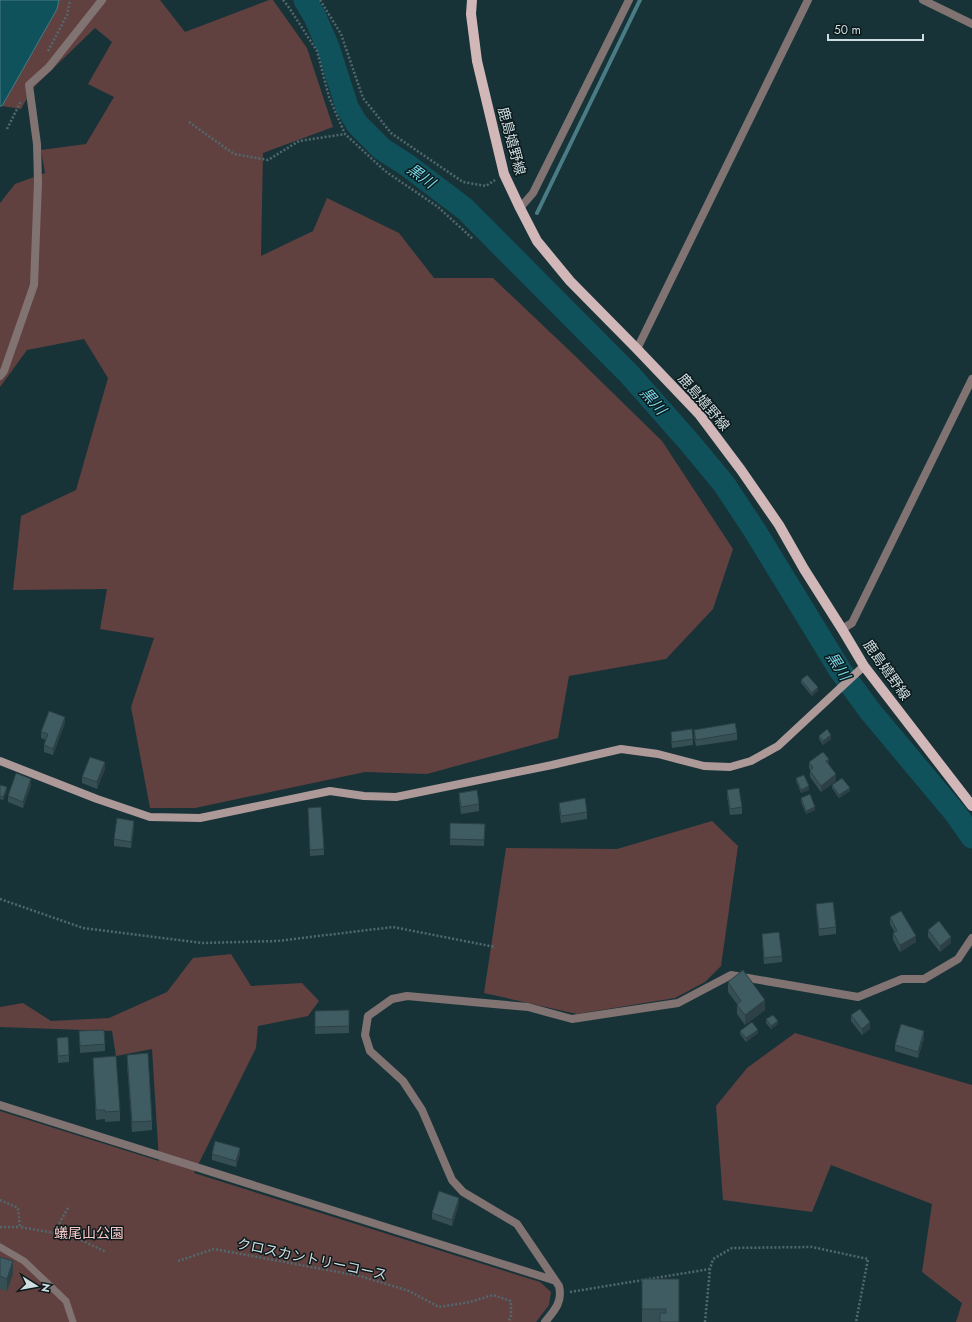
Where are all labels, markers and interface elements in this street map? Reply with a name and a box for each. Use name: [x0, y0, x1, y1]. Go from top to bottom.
scale bar: [828, 16, 923, 42]
text: 50 m: [834, 21, 861, 39]
street label: 鹿島嬉野線: [493, 105, 531, 177]
water label: 黒川: [402, 158, 441, 195]
street label: 鹿島嬉野線: [673, 369, 735, 435]
water label: 黒川: [635, 382, 672, 421]
street label: 鹿島嬉野線: [859, 636, 915, 704]
water label: 黒川: [821, 647, 856, 686]
park label: 蟻尾山公園: [54, 1223, 124, 1243]
street label: クロスカントリーコース: [235, 1233, 389, 1285]
north arrow: [16, 1266, 56, 1306]
text: N: [37, 1282, 55, 1294]

